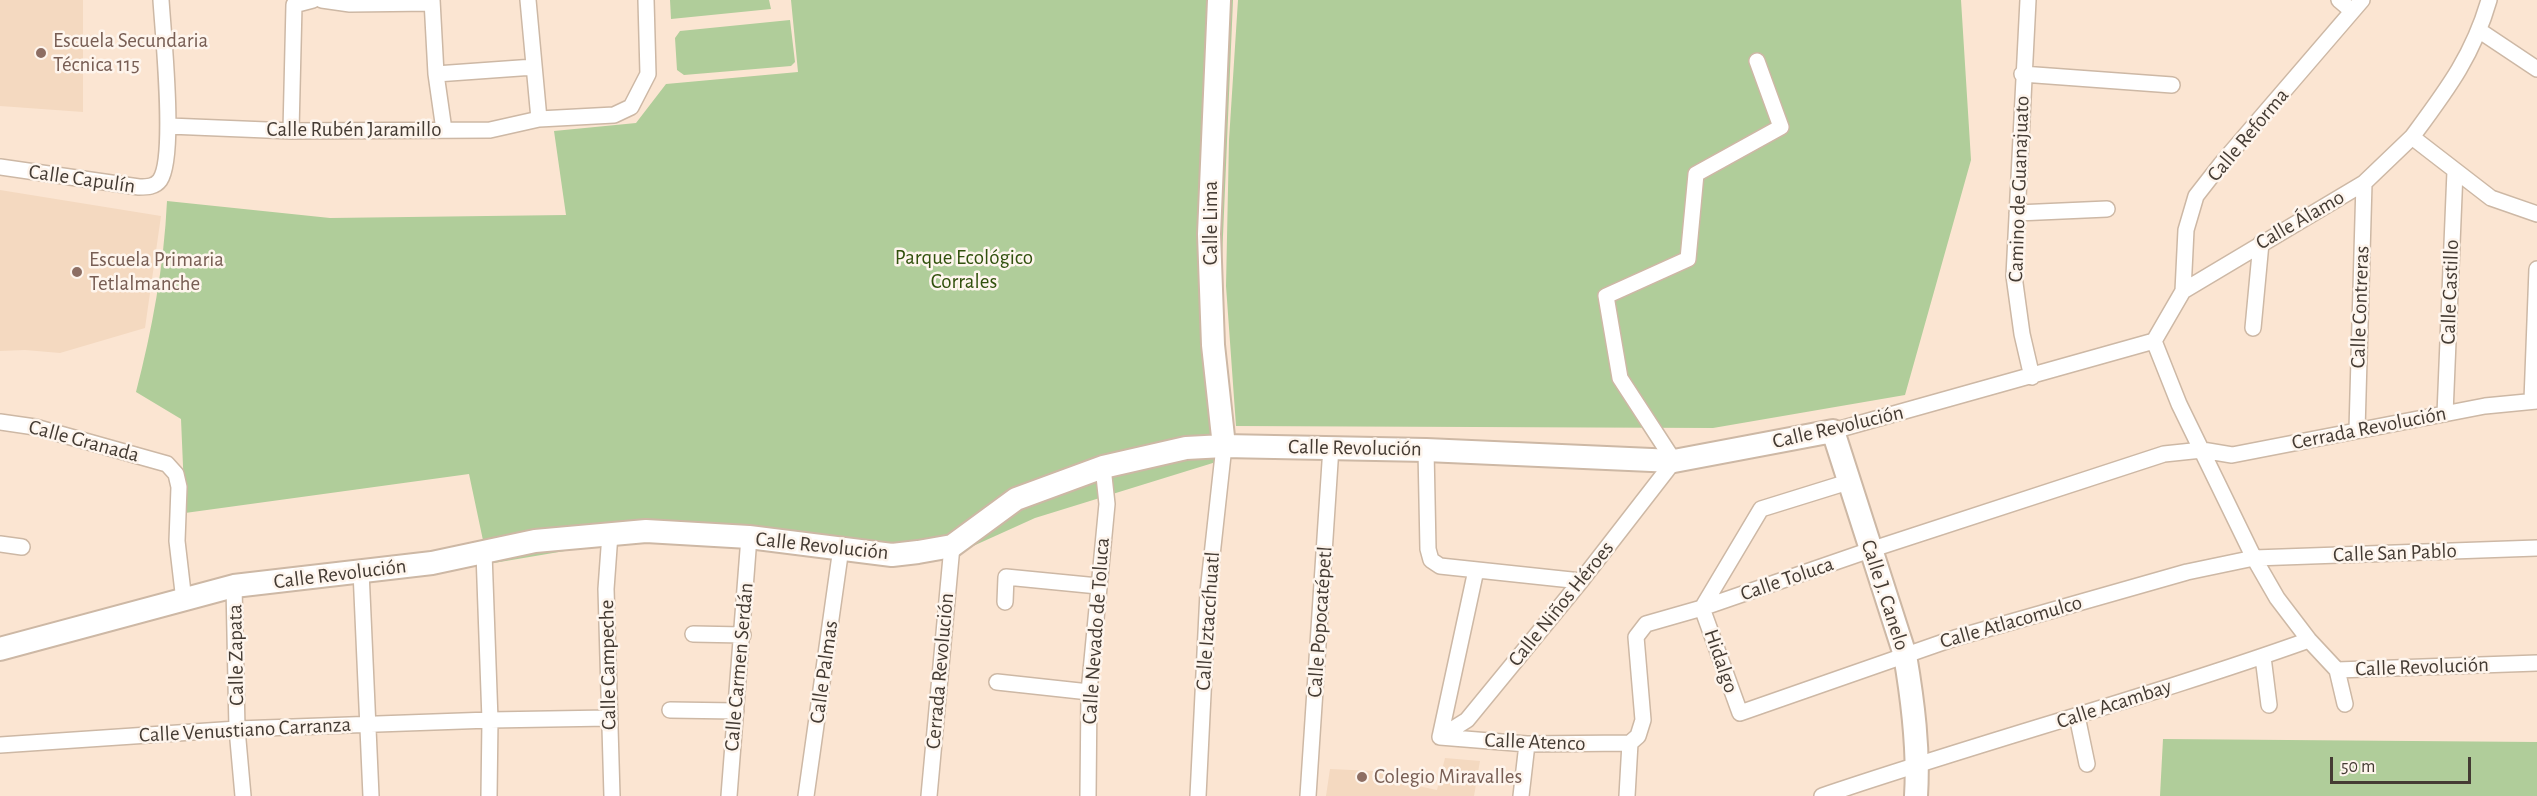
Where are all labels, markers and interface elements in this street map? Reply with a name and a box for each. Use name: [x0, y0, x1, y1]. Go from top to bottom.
place label: Escuela Secundaria Técnica 115: [53, 28, 208, 78]
marker: Escuela Secundaria Técnica 115: [34, 46, 48, 60]
street label: Calle Reforma: [2202, 83, 2294, 187]
street label: Camino de Guanajuato: [2003, 95, 2035, 283]
street label: Calle Rubén Jaramillo: [266, 117, 442, 143]
street label: Calle Capulín: [27, 159, 137, 199]
street label: Calle Lima: [1198, 181, 1224, 265]
street label: Calle Álamo: [2251, 185, 2349, 255]
street label: Calle Castillo: [2436, 239, 2464, 345]
park label: Parque Ecológico Corrales: [895, 245, 1033, 295]
street label: Calle Contreras: [2345, 245, 2375, 369]
place label: Escuela Primaria Tetlalmanche: [89, 247, 224, 297]
marker: Escuela Primaria Tetlalmanche: [70, 265, 84, 279]
street label: Calle Revolución: [1770, 400, 1906, 454]
street label: Cerrada Revolución: [2290, 401, 2448, 455]
street label: Calle Granada: [26, 414, 142, 468]
street label: Calle Revolución: [1288, 434, 1422, 462]
street label: Calle Revolución: [754, 526, 890, 566]
street label: Calle Niños Héroes: [1503, 536, 1619, 672]
street label: Calle Nevado de Toluca: [1077, 537, 1115, 725]
street label: Calle J. Canelo: [1855, 537, 1915, 653]
street label: Calle San Pablo: [2333, 538, 2457, 568]
street label: Calle Popocatépetl: [1302, 546, 1338, 698]
street label: Calle Iztaccíhuatl: [1191, 551, 1225, 691]
street label: Calle Toluca: [1737, 551, 1837, 607]
street label: Calle Revolución: [272, 553, 408, 595]
street label: Calle Carmen Serdán: [719, 582, 759, 752]
street label: Calle Atlacomulco: [1937, 590, 2085, 654]
street label: Cerrada Revolución: [921, 592, 959, 750]
street label: Calle Campeche: [594, 600, 622, 730]
street label: Calle Zapata: [223, 604, 249, 706]
street label: Calle Palmas: [804, 619, 844, 725]
street label: Hidalgo: [1698, 626, 1744, 696]
street label: Calle Revolución: [2355, 652, 2489, 682]
street label: Calle Acambay: [2053, 674, 2175, 734]
street label: Calle Venustiano Carranza: [138, 712, 352, 748]
street label: Calle Atenco: [1484, 728, 1586, 756]
scale bar: [2333, 745, 2474, 783]
text: 50 m: [2341, 758, 2375, 776]
place label: Colegio Miravalles: [1374, 764, 1522, 790]
marker: Colegio Miravalles: [1355, 770, 1369, 784]

